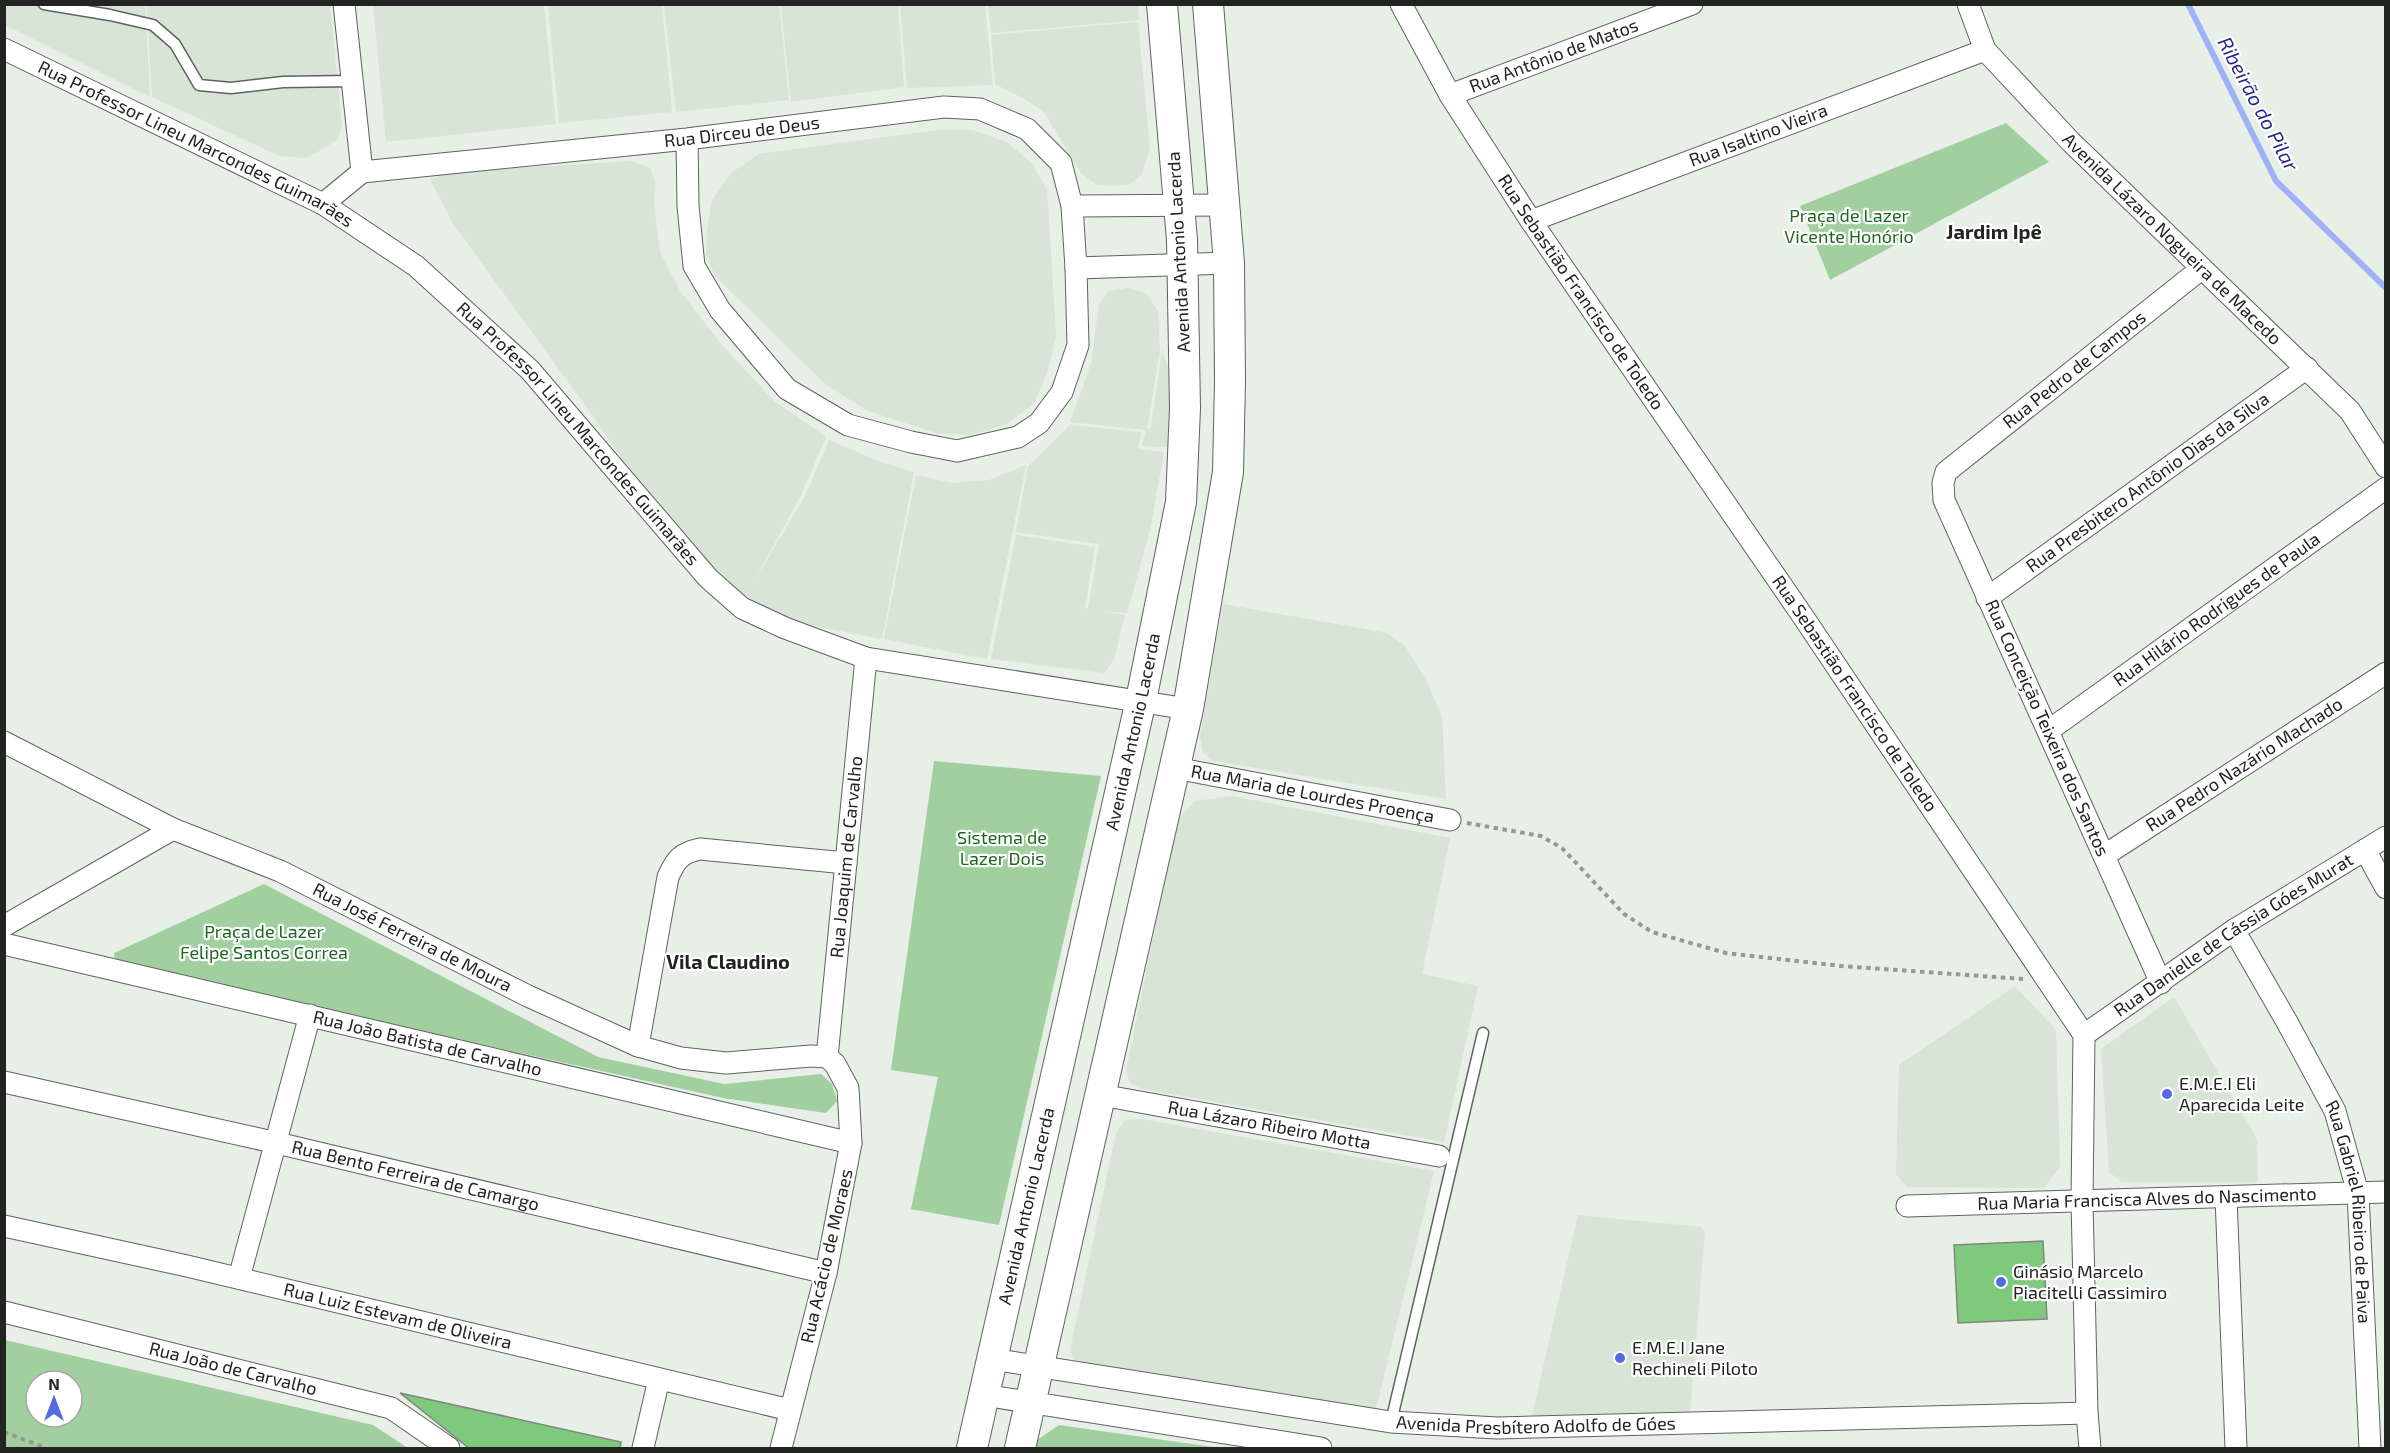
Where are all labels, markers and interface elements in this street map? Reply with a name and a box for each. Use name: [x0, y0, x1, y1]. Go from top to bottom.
street label: Rua Antônio de Matos: [1466, 13, 1641, 97]
water label: Ribeirão do Pilar: [2213, 32, 2305, 176]
street label: Rua Professor Lineu Marcondes Guimarães: [35, 55, 358, 231]
street label: Rua Isaltino Vieira: [1686, 98, 1831, 171]
street label: Rua Dirceu de Deus: [663, 111, 821, 151]
street label: Avenida Lázaro Nogueira de Macedo: [2058, 128, 2287, 349]
street label: Avenida Antonio Lacerda: [1162, 151, 1194, 353]
street label: Rua Sebastião Francisco de Toledo: [1494, 170, 1669, 414]
park label: Praça de Lazer Vicente Honório: [1784, 204, 1914, 247]
district label: Jardim Ipê: [1946, 219, 2042, 243]
street label: Rua Professor Lineu Marcondes Guimarães: [453, 297, 704, 570]
street label: Rua Pedro de Campos: [1998, 305, 2150, 433]
street label: Rua Presbitero Antônio Dias da Silva: [2021, 387, 2273, 576]
street label: Rua Hilário Rodrigues de Paula: [2109, 527, 2324, 691]
street label: Rua Sebastião Francisco de Toledo: [1768, 571, 1943, 815]
street label: Rua Conceição Teixeira dos Santos: [1980, 596, 2115, 860]
street label: Avenida Antonio Lacerda: [1100, 631, 1164, 832]
street label: Rua Pedro Nazário Machado: [2141, 692, 2346, 836]
street label: Rua Joaquim de Carvalho: [825, 755, 866, 959]
street label: Rua Maria de Lourdes Proença: [1189, 759, 1436, 827]
park label: Sistema de Lazer Dois: [957, 826, 1047, 869]
street label: Rua Danielle de Cássia Góes Murat: [2109, 848, 2357, 1021]
street label: Rua José Ferreira de Moura: [309, 877, 516, 996]
park label: Praça de Lazer Felipe Santos Correa: [180, 920, 348, 963]
district label: Vila Claudino: [666, 949, 790, 973]
street label: Rua João Batista de Carvalho: [311, 1005, 544, 1080]
place label: E.M.E.I Eli Aparecida Leite: [2179, 1072, 2305, 1115]
marker: E.M.E.I Eli Aparecida Leite: [2160, 1087, 2174, 1101]
street label: Rua Lázaro Ribeiro Motta: [1166, 1095, 1373, 1153]
street label: Rua Gabriel Ribeiro de Paiva: [2321, 1096, 2376, 1324]
street label: Avenida Antonio Lacerda: [993, 1105, 1059, 1307]
street label: Rua Bento Ferreira de Camargo: [290, 1135, 542, 1215]
street label: Rua Acácio de Moraes: [795, 1167, 857, 1345]
street label: Rua Maria Francisca Alves do Nascimento: [1977, 1182, 2317, 1214]
place label: Ginásio Marcelo Piacitelli Cassimiro: [2013, 1260, 2167, 1303]
marker: Ginásio Marcelo Piacitelli Cassimiro: [1994, 1275, 2008, 1289]
street label: Rua Luiz Estevam de Oliveira: [282, 1277, 514, 1353]
street label: Rua João de Carvalho: [147, 1336, 320, 1399]
place label: E.M.E.I Jane Rechineli Piloto: [1632, 1336, 1758, 1379]
marker: E.M.E.I Jane Rechineli Piloto: [1613, 1351, 1627, 1365]
north arrow: [24, 1369, 84, 1429]
text: N: [48, 1374, 60, 1393]
street label: Avenida Presbítero Adolfo de Góes: [1395, 1410, 1676, 1438]

